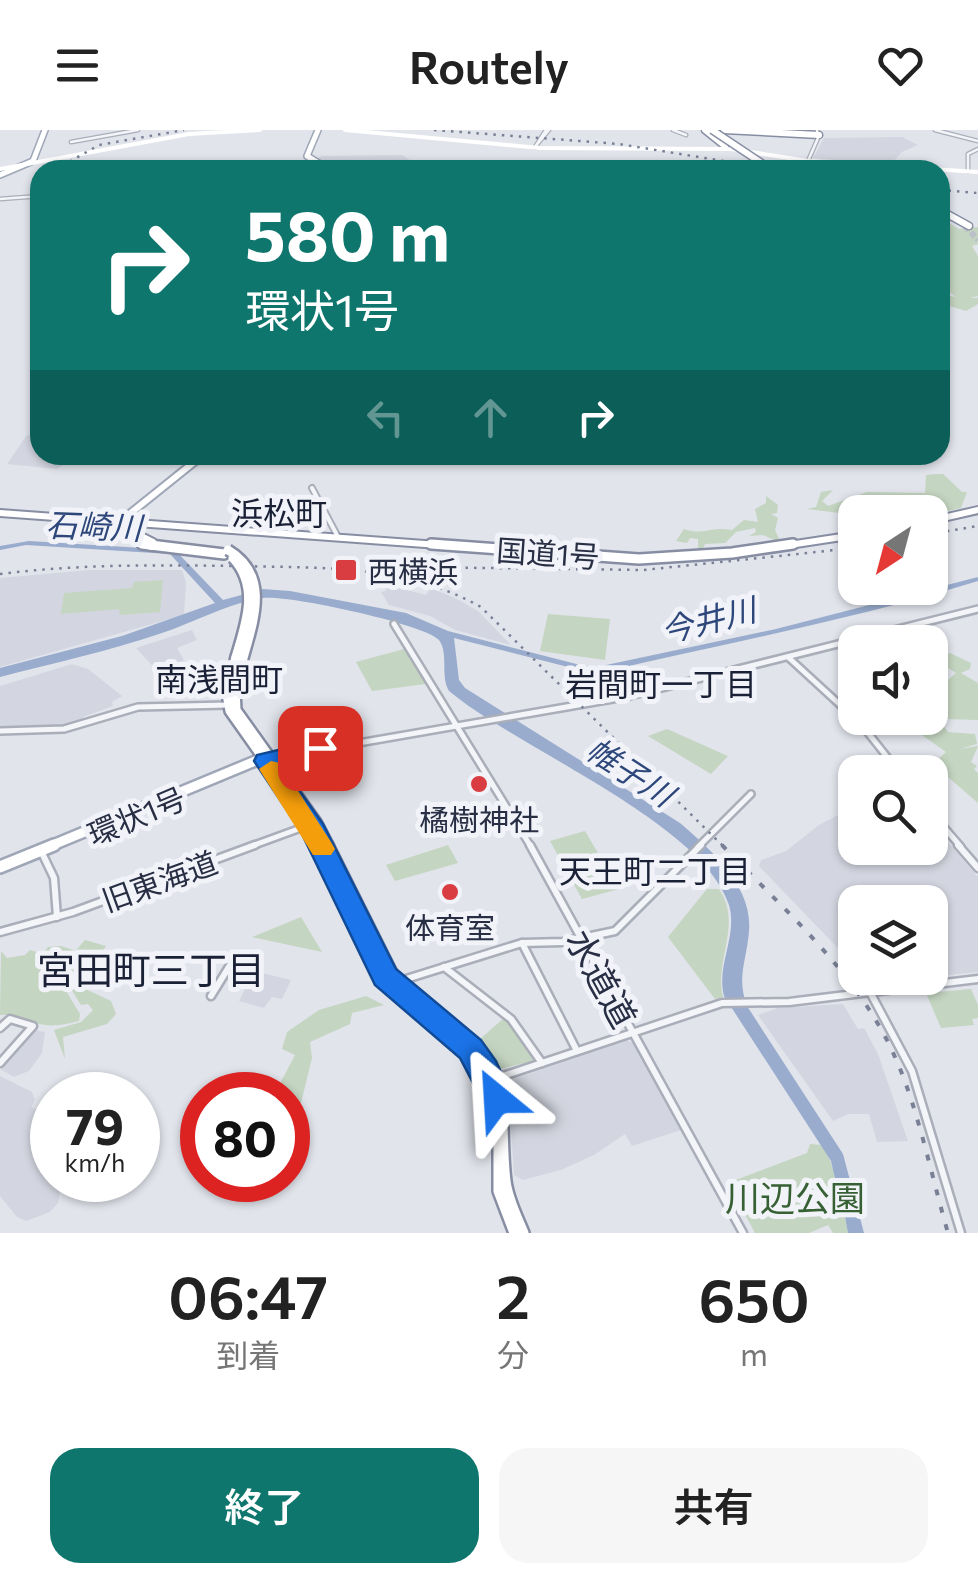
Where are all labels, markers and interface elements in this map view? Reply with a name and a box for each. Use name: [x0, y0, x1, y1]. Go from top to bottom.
icon: menu: [50, 38, 105, 93]
text: Routely: [409, 38, 569, 93]
icon: heart: [873, 38, 928, 93]
text: 580 m: [245, 190, 450, 275]
icon: right: [80, 200, 210, 330]
text: 環状1号: [245, 281, 399, 336]
icon: left: [358, 390, 413, 445]
icon: ahead: [463, 390, 518, 445]
icon: right: [568, 390, 623, 445]
district label: 浜松町: [231, 492, 327, 532]
north arrow: [838, 495, 948, 605]
map controls: [838, 495, 948, 995]
water label: 石崎川: [45, 503, 146, 547]
street label: 国道1号: [495, 530, 601, 574]
place label: 西横浜: [368, 552, 458, 589]
marker: 西横浜: [333, 557, 359, 583]
water label: 今井川: [657, 587, 762, 650]
button: sound: [838, 625, 948, 735]
district label: 南浅間町: [155, 658, 283, 698]
district label: 岩間町一丁目: [565, 663, 757, 703]
pin: [278, 706, 363, 791]
icon: arrive: [293, 721, 348, 776]
water label: 帷子川: [580, 728, 685, 816]
button: search: [838, 755, 948, 865]
marker: 橘樹神社: [468, 773, 490, 795]
street label: 環状1号: [81, 778, 191, 852]
place label: 橘樹神社: [419, 800, 539, 837]
street label: 旧東海道: [96, 842, 222, 918]
district label: 天王町二丁目: [559, 850, 751, 890]
marker: 体育室: [439, 881, 461, 903]
button: layers: [838, 885, 948, 995]
place label: 体育室: [405, 908, 495, 945]
street label: 水道道: [559, 922, 647, 1034]
district label: 宮田町三丁目: [37, 945, 265, 992]
position arrow: [445, 1047, 549, 1151]
speed limit sign: 80: [180, 1072, 310, 1202]
text: 79: [66, 1094, 124, 1155]
text: km/h: [65, 1147, 125, 1177]
park label: 川辺公園: [725, 1175, 865, 1218]
text: 06:47: [168, 1258, 328, 1331]
text: 2: [496, 1258, 530, 1331]
text: 650: [698, 1261, 810, 1334]
text: m: [740, 1333, 768, 1373]
text: 到着: [216, 1334, 280, 1374]
text: 分: [497, 1334, 529, 1374]
button: 終了: [50, 1448, 479, 1563]
button: 共有: [499, 1448, 928, 1563]

